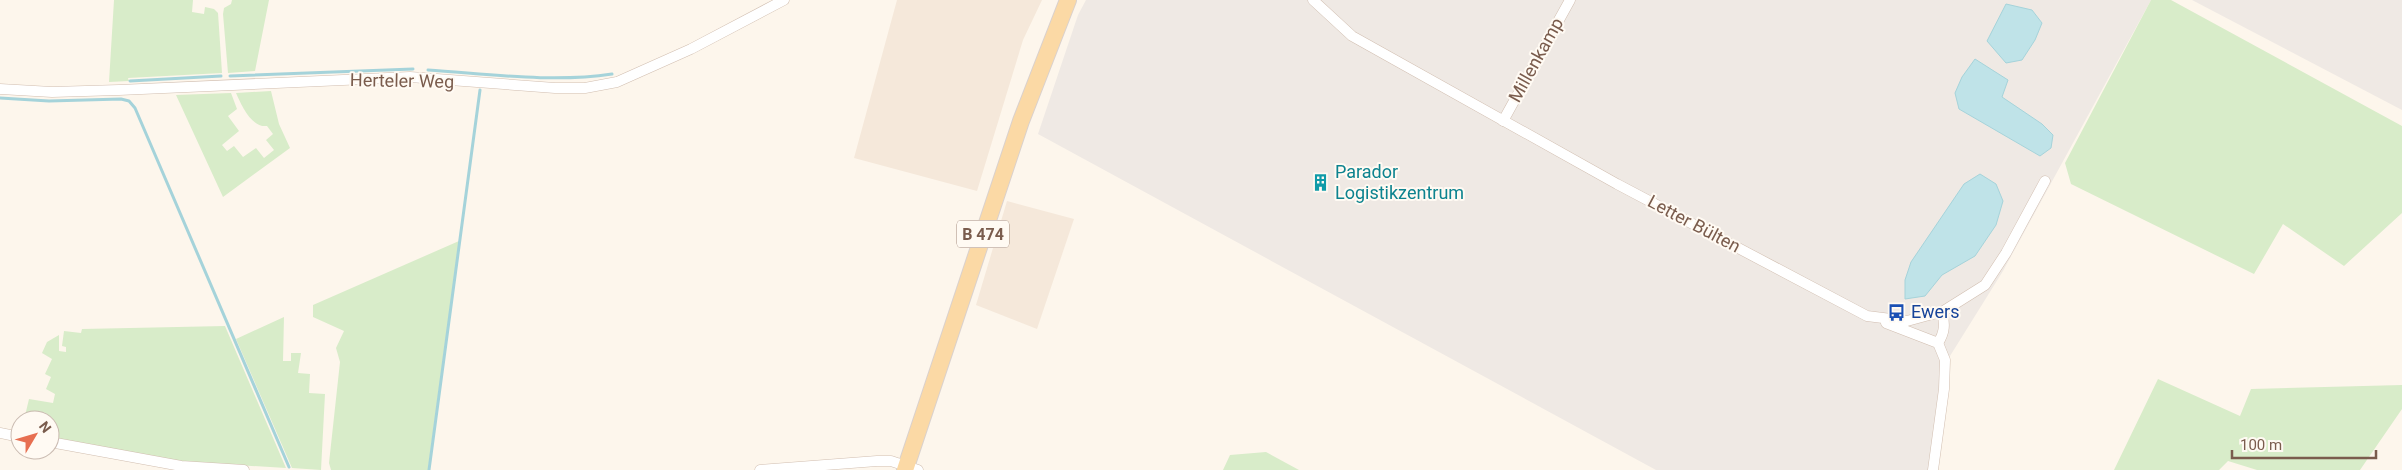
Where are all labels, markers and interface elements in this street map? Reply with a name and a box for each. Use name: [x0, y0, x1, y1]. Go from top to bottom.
street label: Millenkamp: [1504, 14, 1567, 106]
street label: Herteler Weg: [350, 69, 454, 92]
place label: Parador Logistikzentrum: [1335, 161, 1464, 203]
building icon: Parador Logistikzentrum: [1311, 172, 1331, 192]
street label: Letter Bülten: [1644, 190, 1744, 257]
road number: B 474: [957, 220, 1009, 248]
place label: Ewers: [1911, 301, 1960, 322]
bus stop icon: Ewers: [1887, 302, 1907, 322]
north arrow: [10, 410, 60, 460]
text: N: [36, 418, 55, 436]
scale bar: [2232, 428, 2376, 460]
text: 100 m: [2240, 436, 2282, 454]

